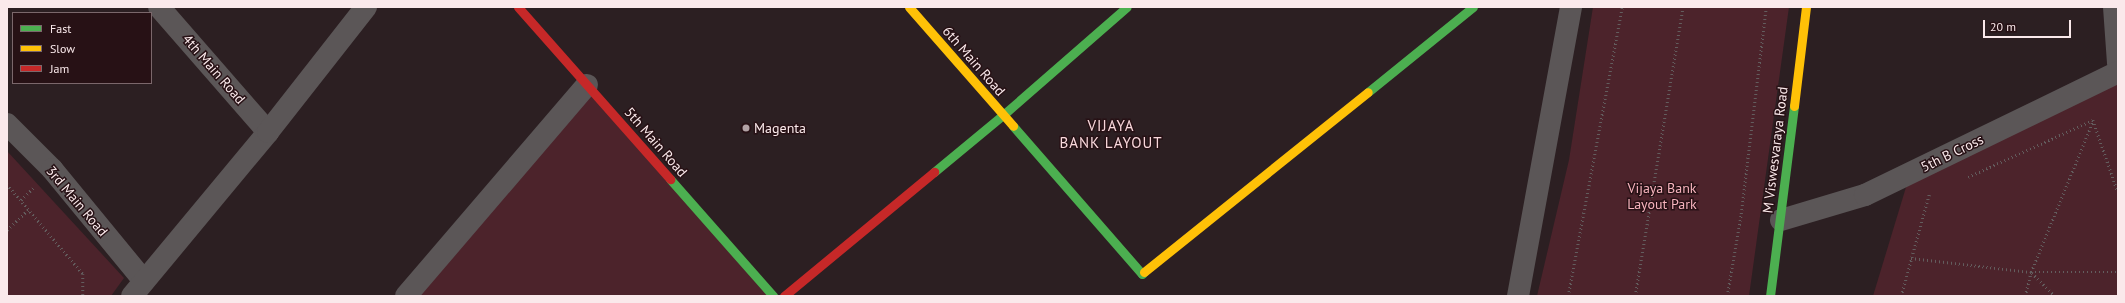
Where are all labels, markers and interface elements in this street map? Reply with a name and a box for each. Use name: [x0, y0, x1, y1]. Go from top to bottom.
legend: [12, 12, 152, 84]
scale bar: [1985, 12, 2073, 38]
text: 20 m: [1990, 19, 2016, 34]
text: Fast: [50, 21, 71, 36]
street label: 6th Main Road: [939, 23, 1009, 99]
street label: 4th Main Road: [179, 31, 249, 107]
text: Slow: [50, 41, 75, 56]
text: Jam: [50, 61, 69, 76]
street label: M Viswesvaraya Road: [1759, 86, 1791, 214]
street label: 5th Main Road: [621, 104, 691, 180]
district label: VIJAYA BANK LAYOUT: [1059, 116, 1163, 151]
place label: Magenta: [754, 120, 806, 136]
marker: Magenta: [741, 123, 751, 133]
street label: 5th B Cross: [1918, 131, 1986, 175]
street label: 3rd Main Road: [43, 162, 111, 240]
park label: Vijaya Bank Layout Park: [1627, 180, 1697, 212]

